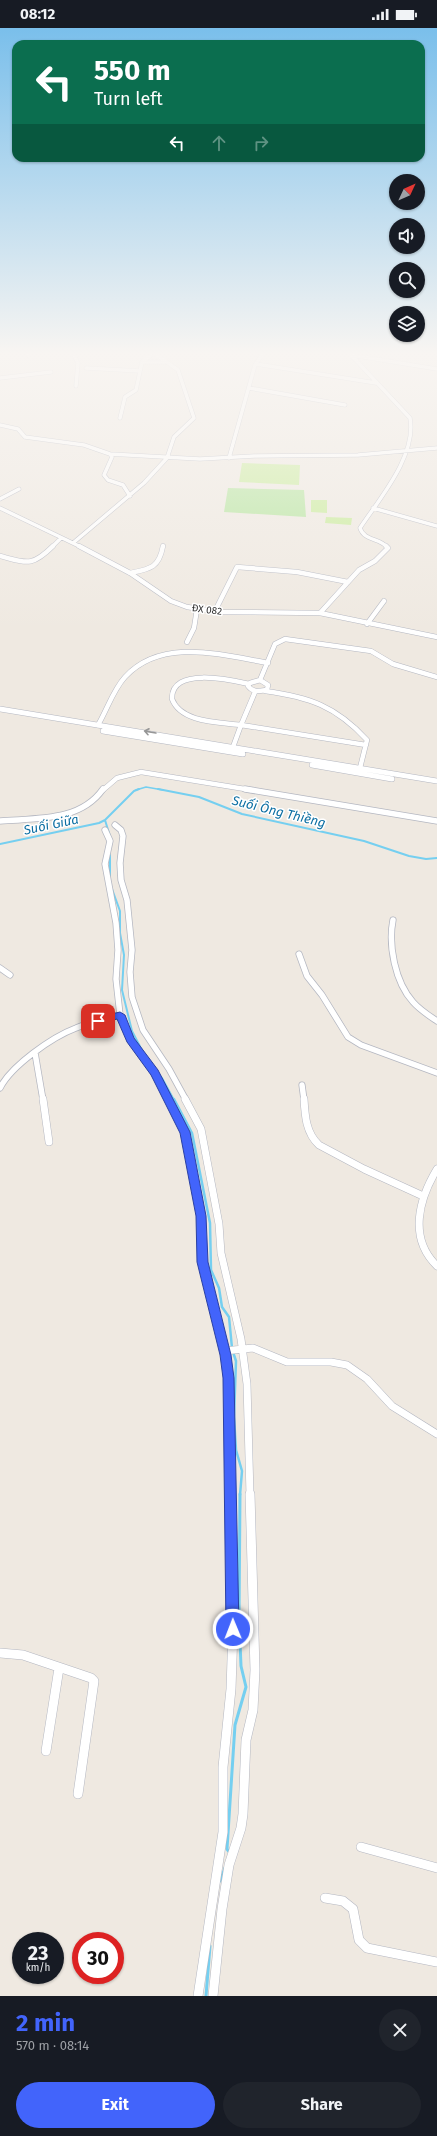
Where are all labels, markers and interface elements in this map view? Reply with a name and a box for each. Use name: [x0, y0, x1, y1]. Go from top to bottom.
text: 08:12: [20, 5, 55, 23]
text: 550 m: [94, 54, 171, 87]
icon: left: [28, 56, 80, 108]
text: Turn left: [94, 88, 163, 110]
icon: left: [166, 132, 188, 154]
icon: ahead: [208, 132, 230, 154]
icon: right: [250, 132, 272, 154]
north arrow: [389, 174, 425, 210]
map controls: [389, 174, 425, 342]
button: sound: [389, 218, 425, 254]
button: search: [389, 262, 425, 298]
button: layers: [389, 306, 425, 342]
street label: ĐX 082: [191, 602, 223, 618]
one-way arrow: [144, 728, 157, 736]
water label: Suối Ông Thiềng: [230, 792, 327, 830]
water label: Suối Giữa: [21, 811, 80, 838]
pin: [81, 1004, 115, 1038]
icon: arrive: [87, 1010, 109, 1032]
position arrow: [212, 1608, 254, 1650]
speed limit sign: 30: [72, 1932, 124, 1984]
text: 23: [28, 1941, 48, 1965]
text: km/h: [26, 1962, 50, 1974]
text: 2 min: [16, 2009, 75, 2037]
button: close: [379, 2009, 421, 2051]
text: 570 m · 08:14: [16, 2038, 89, 2053]
button: Exit: [16, 2082, 215, 2128]
button: Share: [223, 2082, 421, 2128]

